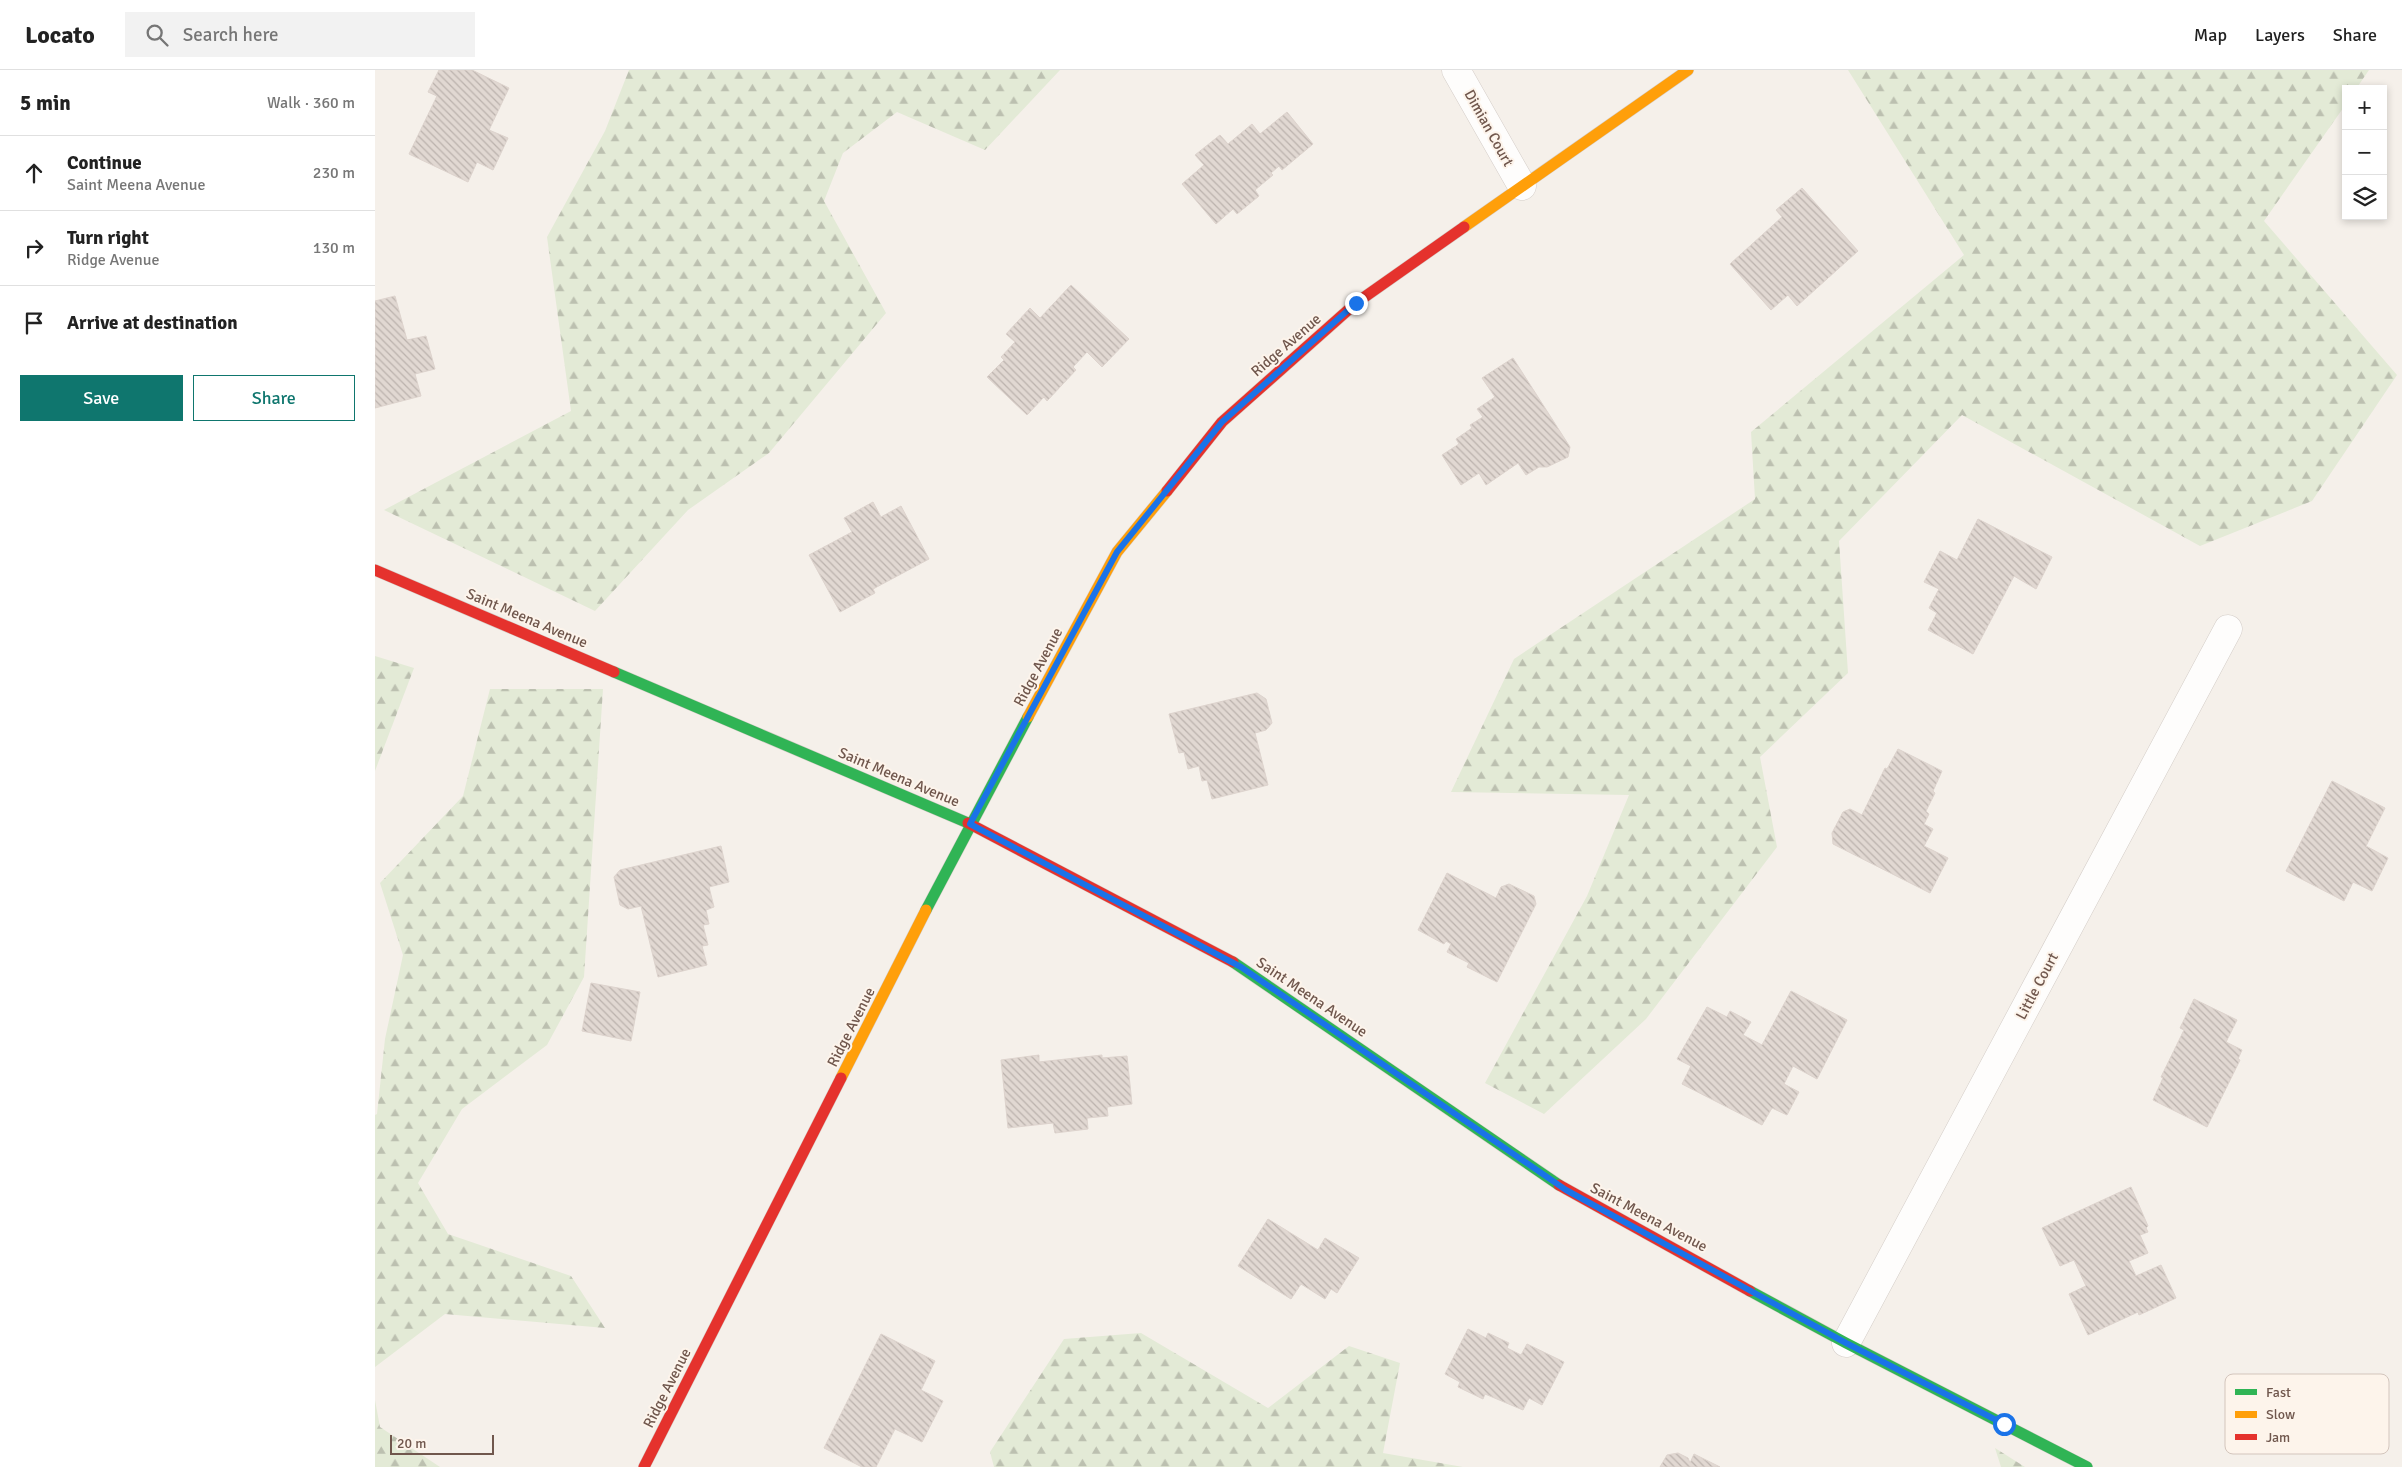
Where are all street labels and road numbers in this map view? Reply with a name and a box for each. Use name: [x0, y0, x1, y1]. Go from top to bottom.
street label: Dimian Court: [1461, 86, 1517, 170]
street label: Ridge Avenue: [1247, 310, 1325, 380]
street label: Saint Meena Avenue: [464, 584, 590, 652]
street label: Ridge Avenue: [1010, 625, 1066, 709]
street label: Saint Meena Avenue: [836, 743, 962, 811]
street label: Little Court: [2012, 949, 2062, 1023]
street label: Saint Meena Avenue: [1253, 953, 1371, 1041]
street label: Ridge Avenue: [823, 984, 879, 1070]
street label: Saint Meena Avenue: [1587, 1179, 1711, 1255]
street label: Ridge Avenue: [639, 1345, 695, 1431]

